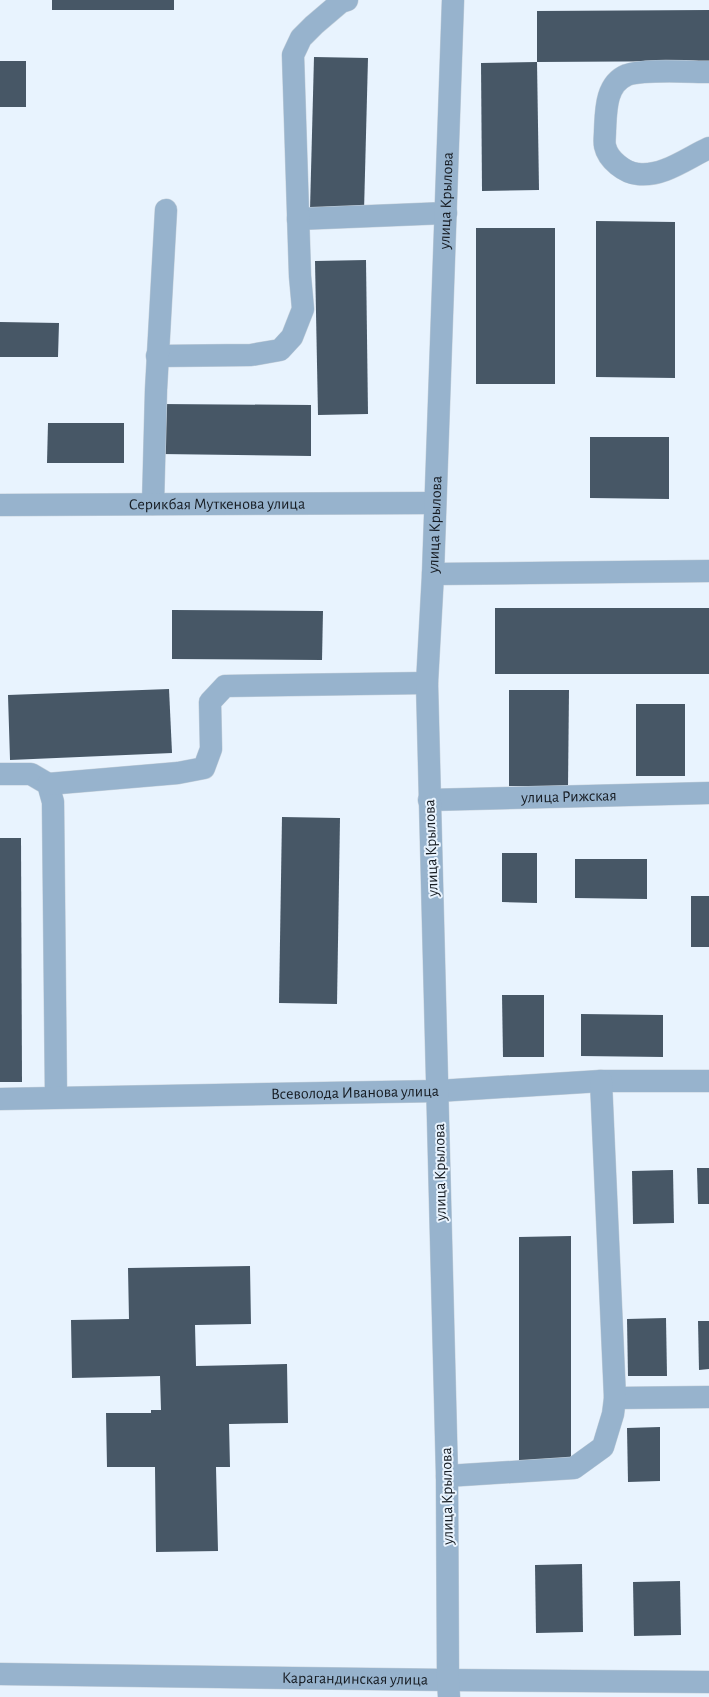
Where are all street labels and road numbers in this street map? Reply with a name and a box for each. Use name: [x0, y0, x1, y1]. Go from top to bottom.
street label: улица Крылова: [436, 152, 456, 251]
street label: улица Крылова: [425, 475, 444, 575]
street label: Серикбая Муткенова улица: [129, 496, 305, 513]
street label: улица Рижская: [520, 787, 617, 807]
street label: улица Крылова: [421, 799, 442, 898]
street label: Всеволода Иванова улица: [271, 1083, 439, 1102]
street label: улица Крылова: [431, 1123, 450, 1222]
street label: улица Крылова: [438, 1447, 457, 1546]
street label: Карагандинская улица: [282, 1670, 428, 1688]

